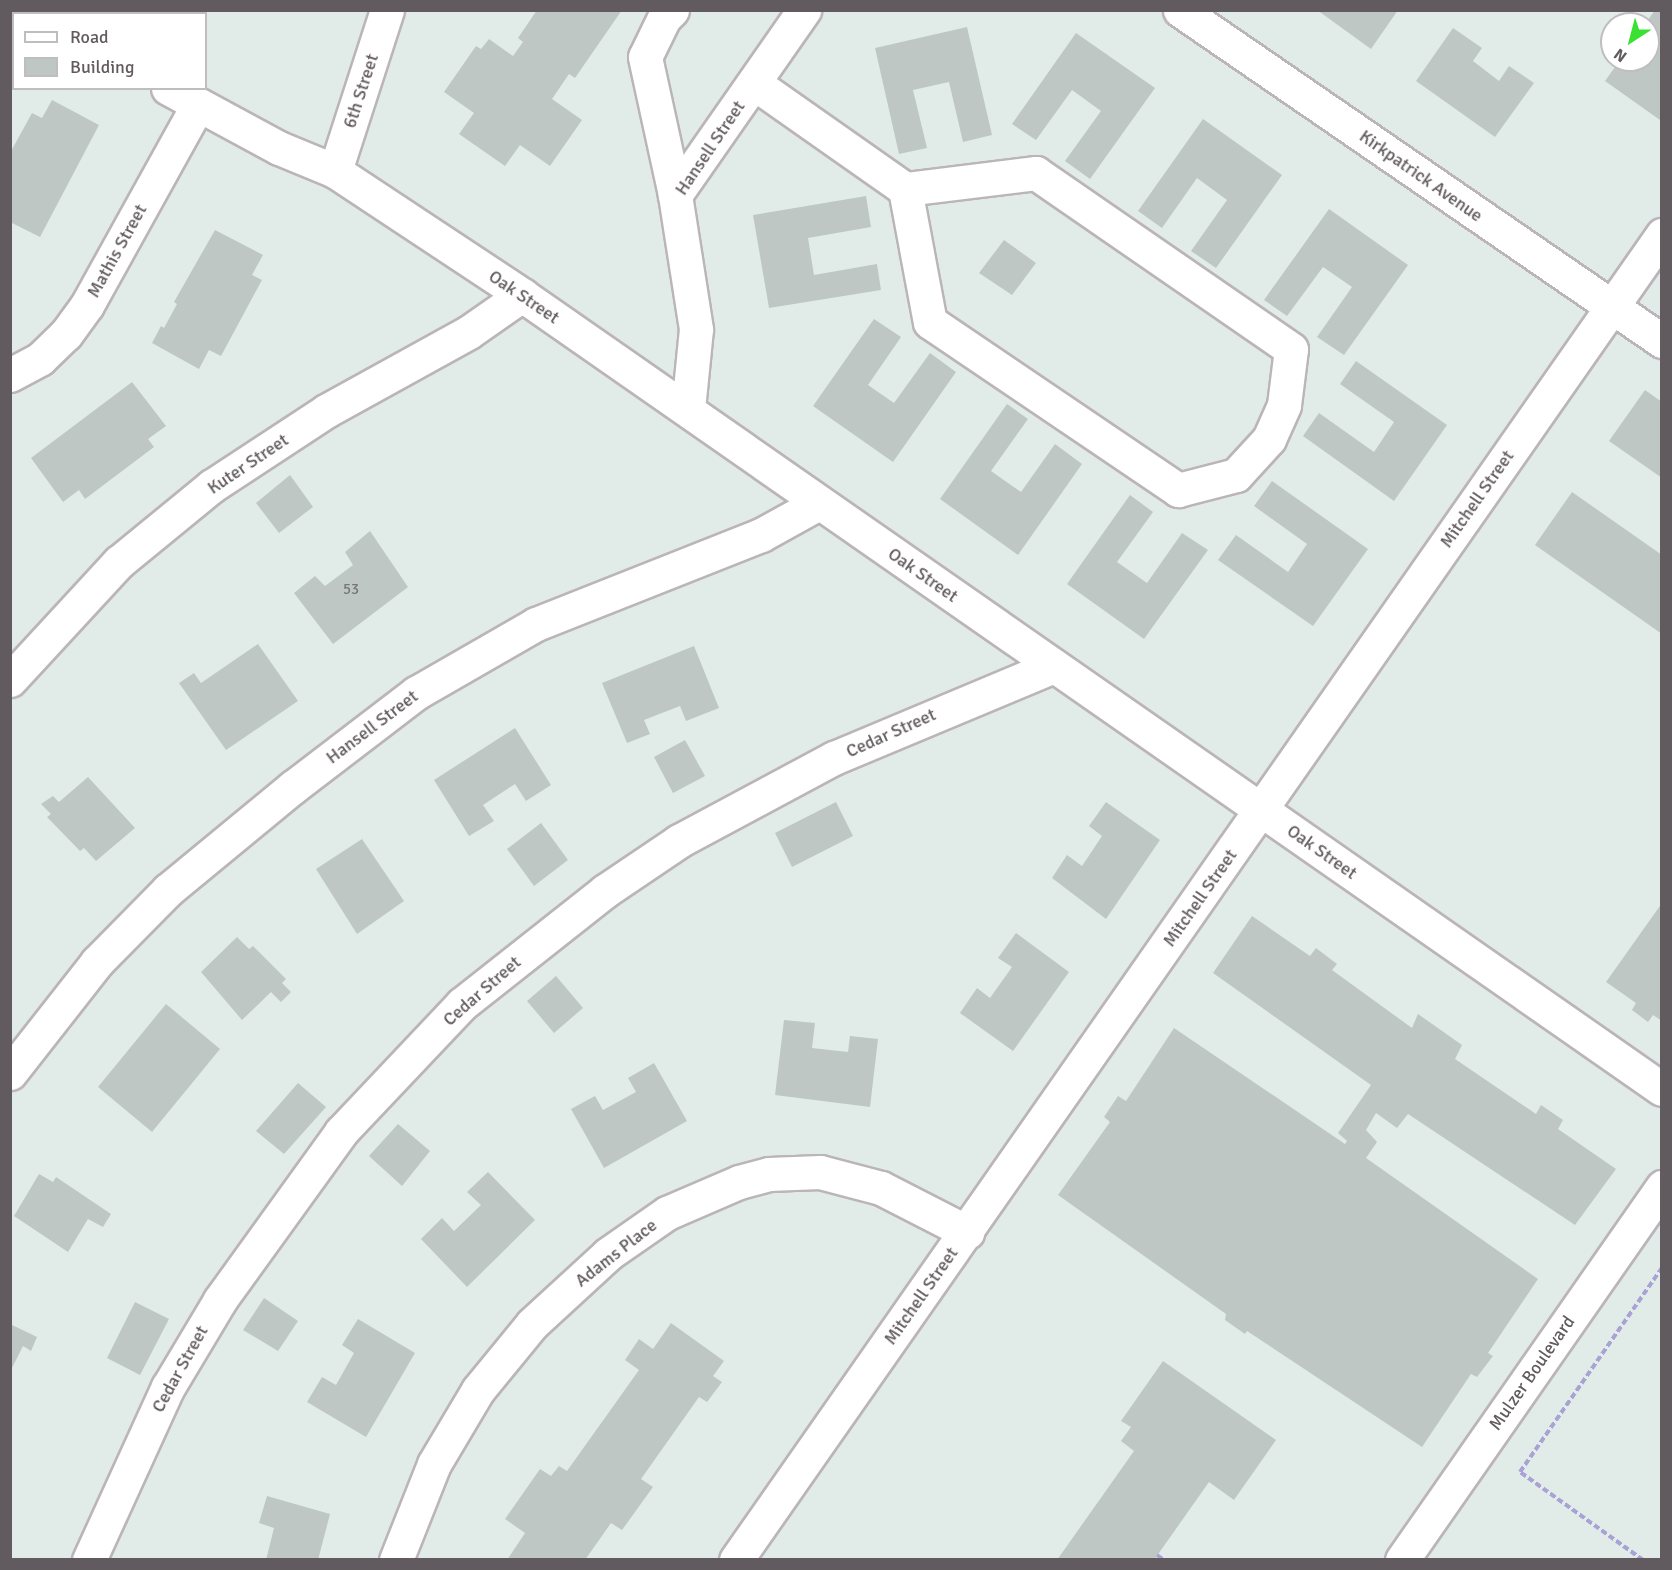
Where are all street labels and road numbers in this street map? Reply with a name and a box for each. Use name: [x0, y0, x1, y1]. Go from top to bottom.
street label: 6th Street: [339, 51, 383, 131]
street label: Hansell Street: [671, 97, 749, 199]
street label: Kirkpatrick Avenue: [1355, 125, 1487, 227]
street label: Mathis Street: [83, 201, 151, 301]
street label: Oak Street: [485, 266, 563, 328]
street label: Kuter Street: [203, 429, 293, 499]
street label: Mitchell Street: [1435, 446, 1519, 552]
street label: Oak Street: [884, 543, 962, 607]
street label: Hansell Street: [322, 686, 422, 768]
street label: Cedar Street: [843, 704, 939, 762]
street label: Oak Street: [1283, 820, 1361, 884]
street label: Mitchell Street: [1158, 845, 1242, 951]
street label: Cedar Street: [439, 951, 525, 1031]
street label: Adams Place: [571, 1214, 661, 1292]
street label: Mitchell Street: [879, 1243, 963, 1349]
street label: Mulzer Boulevard: [1485, 1312, 1579, 1434]
street label: Cedar Street: [147, 1322, 213, 1416]

